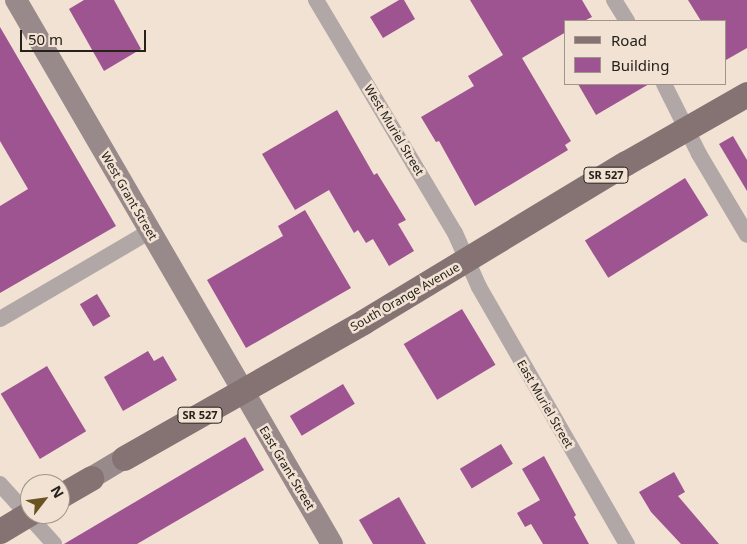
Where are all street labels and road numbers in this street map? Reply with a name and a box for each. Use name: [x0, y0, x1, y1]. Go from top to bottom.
street label: West Muriel Street: [361, 82, 427, 178]
street label: West Grant Street: [98, 149, 160, 243]
road number: SR 527: [582, 166, 630, 184]
street label: South Orange Avenue: [348, 260, 462, 334]
street label: East Muriel Street: [514, 357, 576, 451]
road number: SR 527: [176, 406, 224, 424]
street label: East Grant Street: [256, 424, 318, 512]

